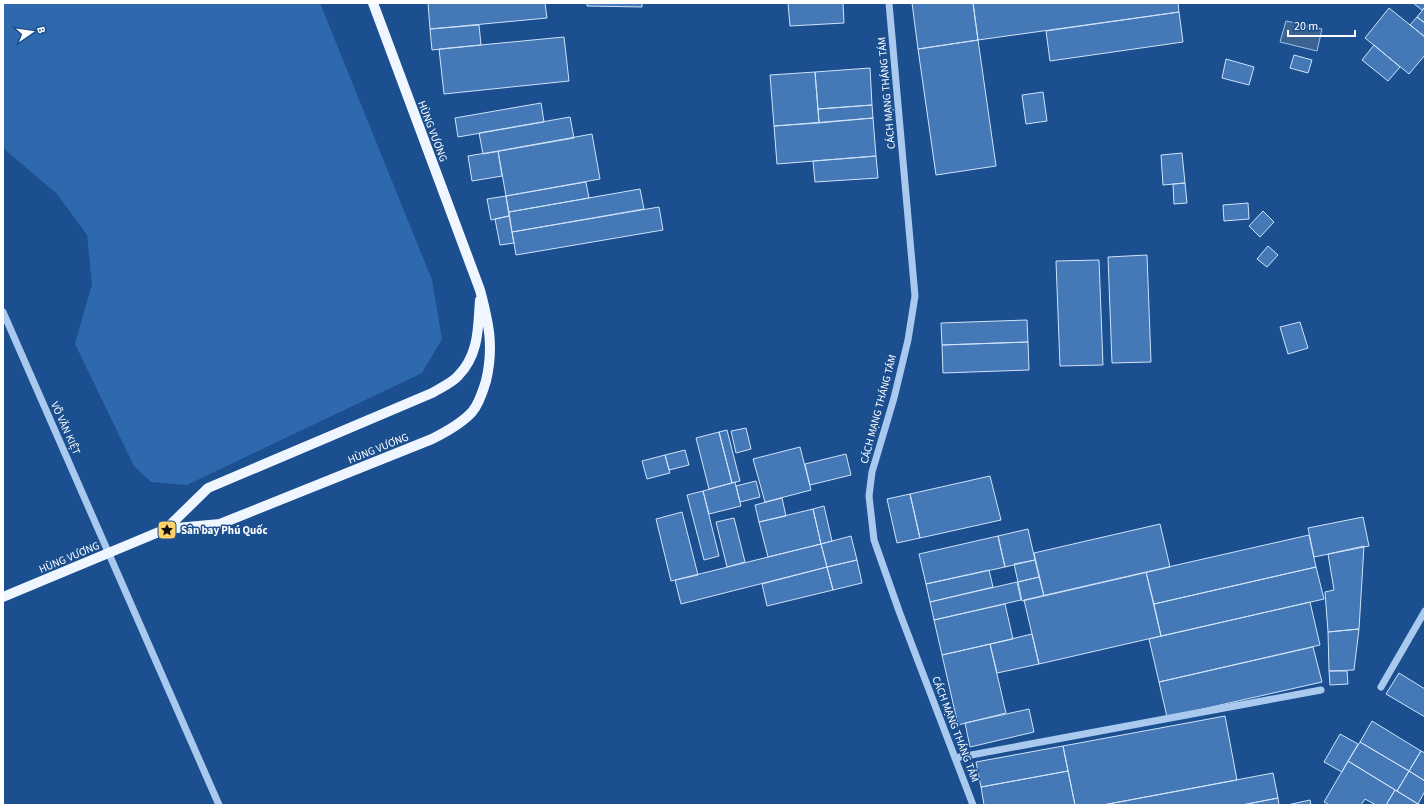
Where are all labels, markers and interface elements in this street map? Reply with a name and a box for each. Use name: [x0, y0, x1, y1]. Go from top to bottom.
north arrow: [12, 12, 52, 52]
scale bar: [1288, 12, 1355, 38]
text: 20 m: [1294, 18, 1318, 35]
text: B: [33, 25, 49, 35]
street label: CÁCH MẠNG THÁNG TÁM: [874, 36, 899, 150]
street label: HÙNG VƯƠNG: [414, 98, 451, 164]
street label: CÁCH MẠNG THÁNG TÁM: [857, 353, 900, 465]
street label: VÕ VĂN KIỆT: [47, 399, 84, 457]
street label: HÙNG VƯƠNG: [346, 429, 411, 467]
place icon: Sân bay Phú Quốc: [156, 519, 178, 541]
place label: Sân bay Phú Quốc: [181, 523, 268, 538]
street label: HÙNG VƯƠNG: [37, 538, 102, 577]
street label: CÁCH MẠNG THÁNG TÁM: [928, 674, 983, 784]

